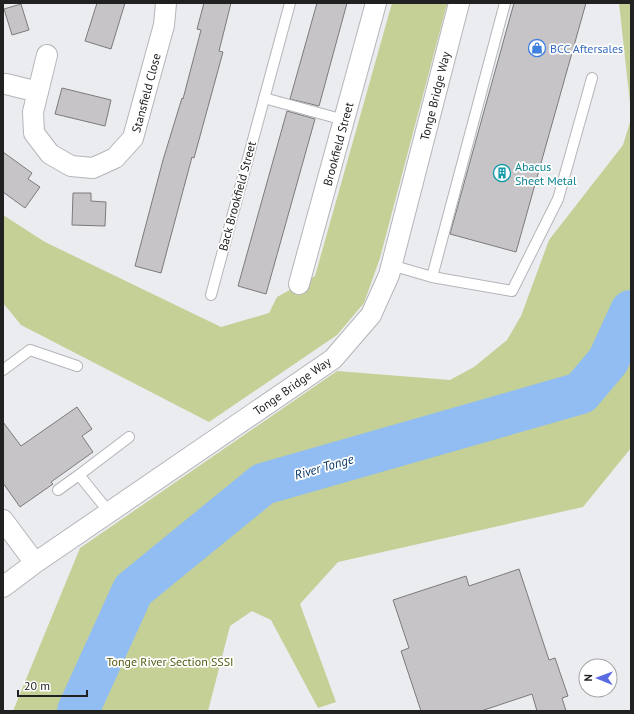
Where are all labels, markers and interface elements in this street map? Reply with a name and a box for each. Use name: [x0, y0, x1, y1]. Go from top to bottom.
shop icon: BCC Aftersales: [527, 38, 547, 58]
place label: BCC Aftersales: [550, 41, 623, 56]
street label: Tonge Bridge Way: [417, 50, 453, 142]
street label: Stansfield Close: [128, 52, 164, 134]
street label: Brookfield Street: [320, 100, 356, 188]
street label: Back Brookfield Street: [215, 139, 259, 253]
place label: Abacus Sheet Metal: [515, 159, 577, 188]
building icon: Abacus Sheet Metal: [492, 163, 512, 183]
street label: Tonge Bridge Way: [250, 353, 334, 418]
water label: River Tonge: [292, 450, 356, 484]
park label: Tonge River Section SSSI: [106, 654, 234, 669]
north arrow: [578, 658, 618, 698]
scale bar: [18, 672, 87, 698]
text: N: [581, 674, 595, 682]
text: 20 m: [24, 678, 50, 693]

